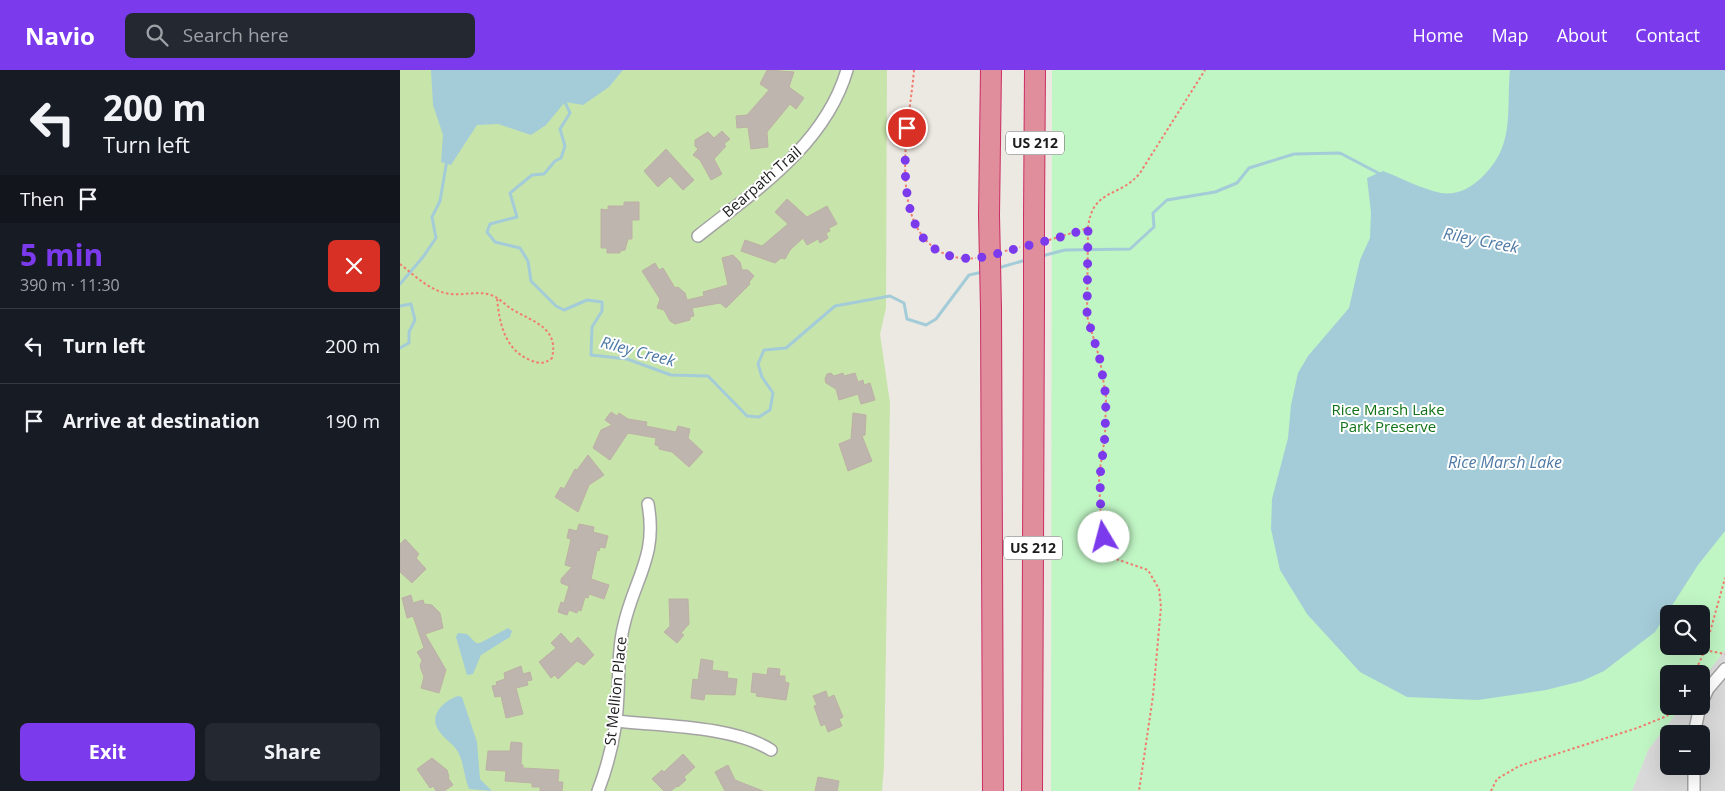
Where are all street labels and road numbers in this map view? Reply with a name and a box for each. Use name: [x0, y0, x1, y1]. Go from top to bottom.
road number: US 212: [1006, 132, 1064, 154]
street label: Bearpath Trail: [717, 141, 805, 221]
road number: US 212: [1004, 536, 1062, 559]
street label: St Mellion Place: [599, 635, 631, 746]

